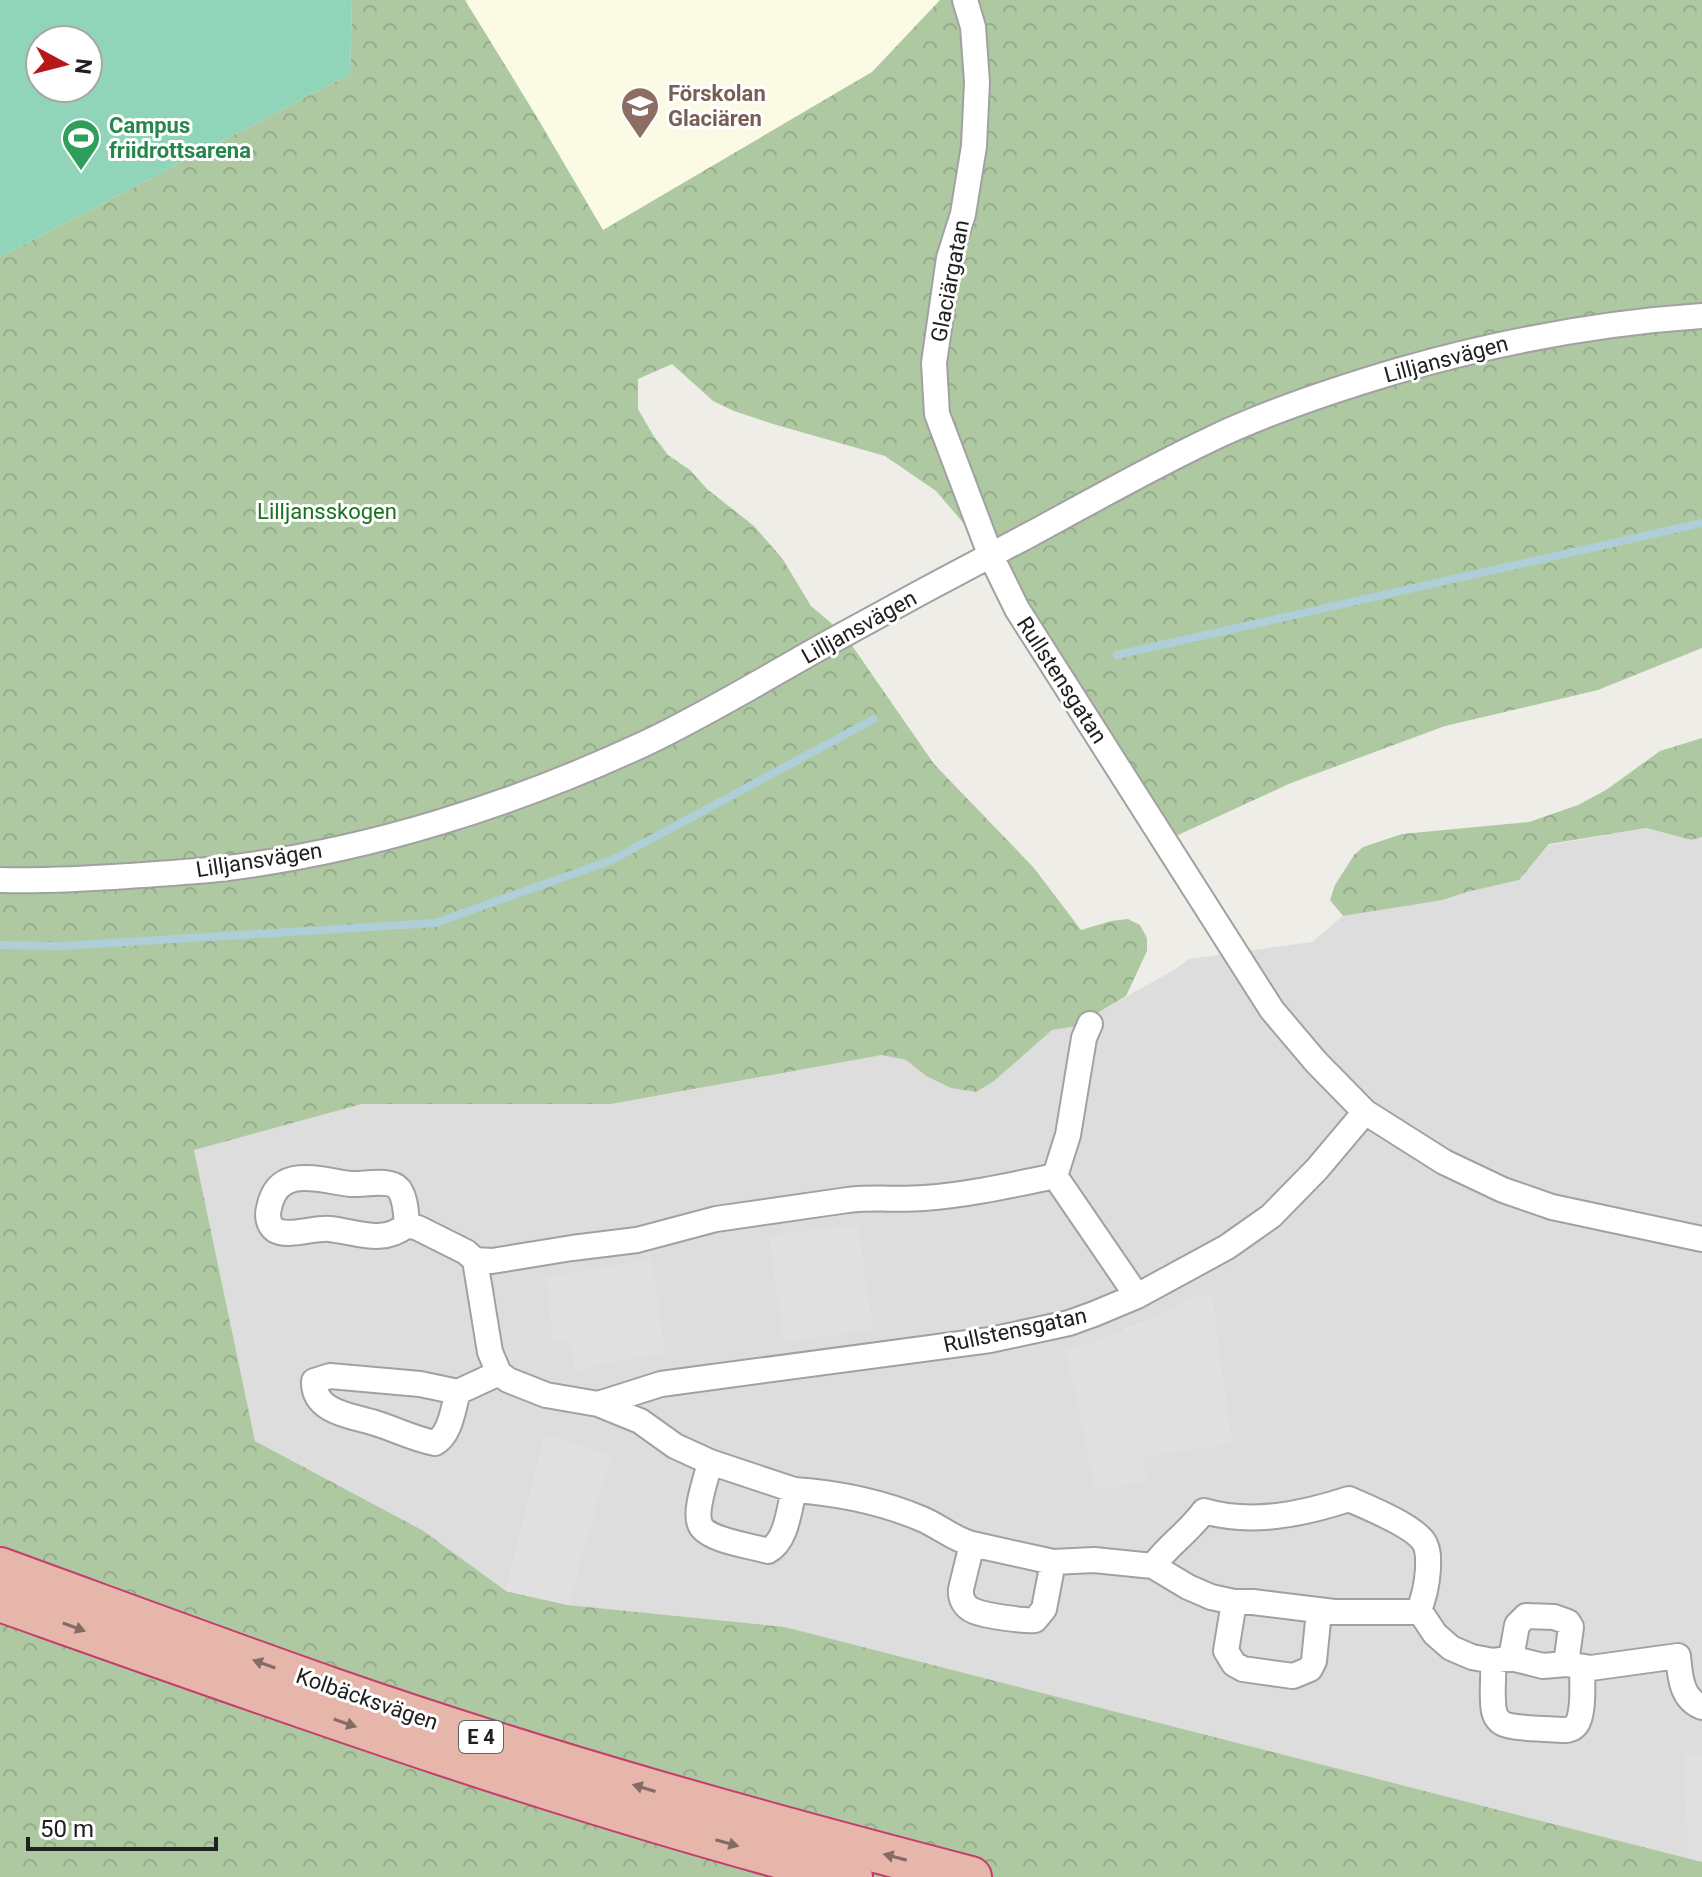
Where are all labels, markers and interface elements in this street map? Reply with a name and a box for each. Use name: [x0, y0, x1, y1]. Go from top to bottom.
north arrow: [24, 24, 104, 104]
text: N: [70, 57, 97, 76]
place label: Förskolan Glaciären: [668, 81, 766, 131]
school or university icon: Förskolan Glaciären: [619, 85, 661, 140]
place label: Campus friidrottsarena: [109, 113, 251, 163]
sports icon: Campus friidrottsarena: [60, 117, 102, 172]
street label: Glaciärgatan: [926, 218, 974, 344]
street label: Lilljansvägen: [1381, 330, 1511, 388]
park label: Lilljansskogen: [257, 499, 397, 524]
street label: Lilljansvägen: [797, 585, 921, 669]
street label: Rullstensgatan: [1012, 612, 1112, 748]
street label: Lilljansvägen: [194, 838, 324, 882]
street label: Rullstensgatan: [941, 1303, 1089, 1357]
one-way arrow: [62, 1621, 86, 1634]
one-way arrow: [252, 1657, 276, 1670]
street label: Kolbäcksvägen: [293, 1663, 441, 1735]
one-way arrow: [333, 1717, 357, 1729]
road number: E 4: [459, 1721, 503, 1753]
one-way arrow: [632, 1781, 656, 1794]
scale bar: [28, 1801, 216, 1851]
text: 50 m: [40, 1815, 94, 1843]
one-way arrow: [715, 1837, 739, 1850]
one-way arrow: [882, 1851, 907, 1863]

